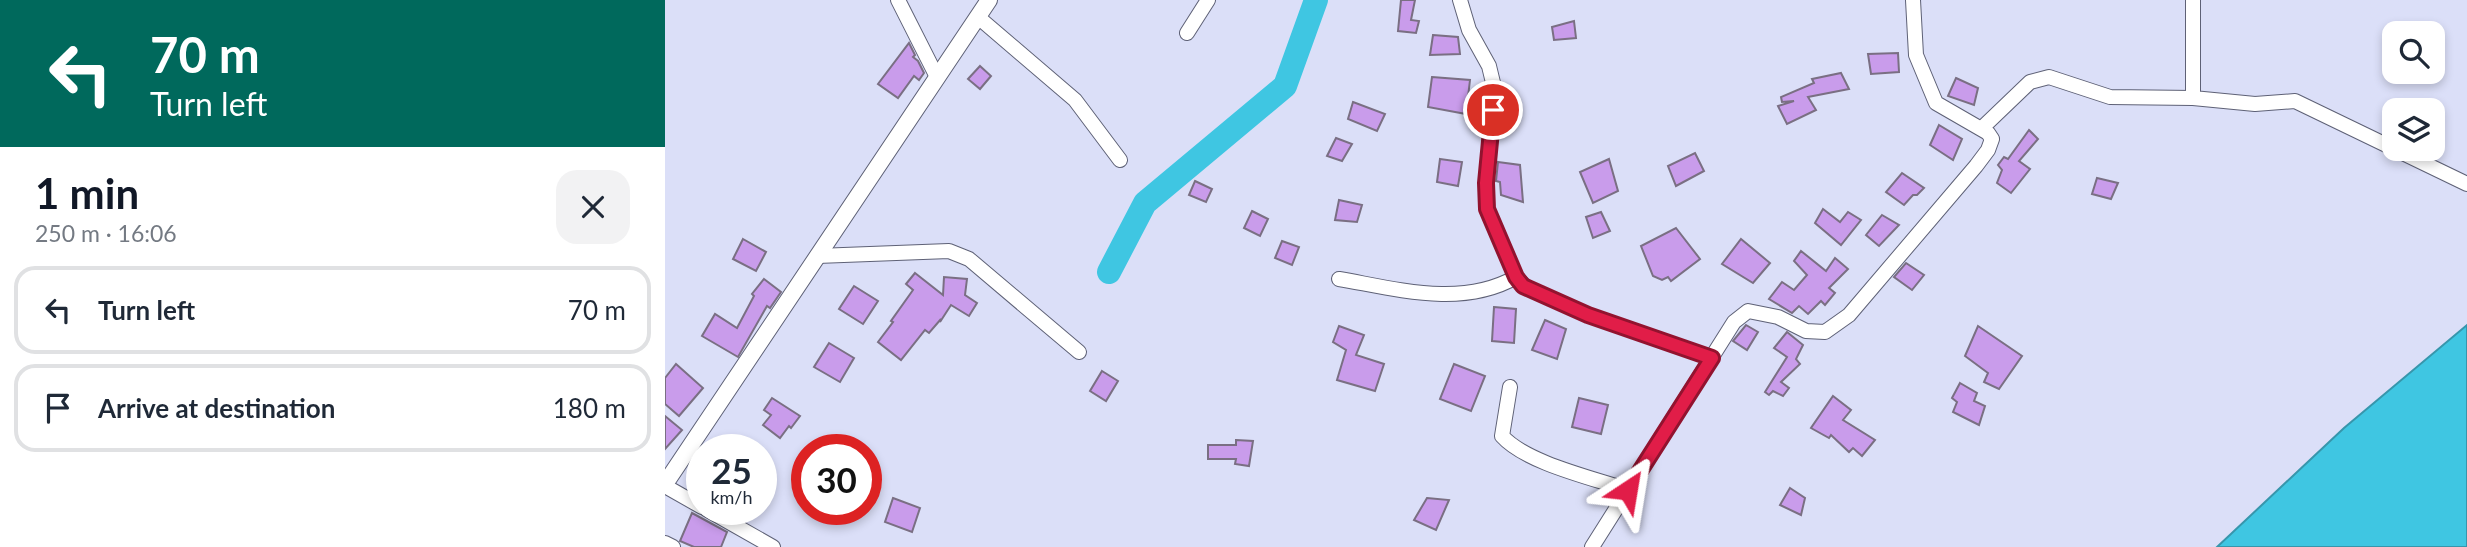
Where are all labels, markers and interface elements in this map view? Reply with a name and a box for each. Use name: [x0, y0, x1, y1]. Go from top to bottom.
map controls: [2382, 21, 2445, 161]
button: search: [2382, 21, 2445, 84]
text: 70 m: [150, 25, 260, 83]
icon: left: [35, 28, 126, 119]
pin: [1463, 80, 1523, 140]
text: Turn left: [150, 84, 267, 123]
icon: arrive: [1474, 91, 1512, 129]
button: layers: [2382, 98, 2445, 161]
text: 1 min: [35, 168, 139, 218]
button: close: [556, 170, 630, 244]
text: 250 m · 16:06: [35, 219, 177, 247]
icon: left: [39, 291, 77, 329]
text: Turn left: [98, 294, 195, 326]
text: 70 m: [568, 294, 626, 326]
icon: arrive: [39, 389, 77, 427]
text: Arrive at destination: [98, 392, 335, 424]
text: 180 m: [553, 392, 626, 424]
speed limit sign: 30: [791, 434, 882, 525]
text: 25: [711, 449, 752, 491]
position arrow: [1591, 453, 1665, 527]
text: km/h: [710, 486, 753, 508]

